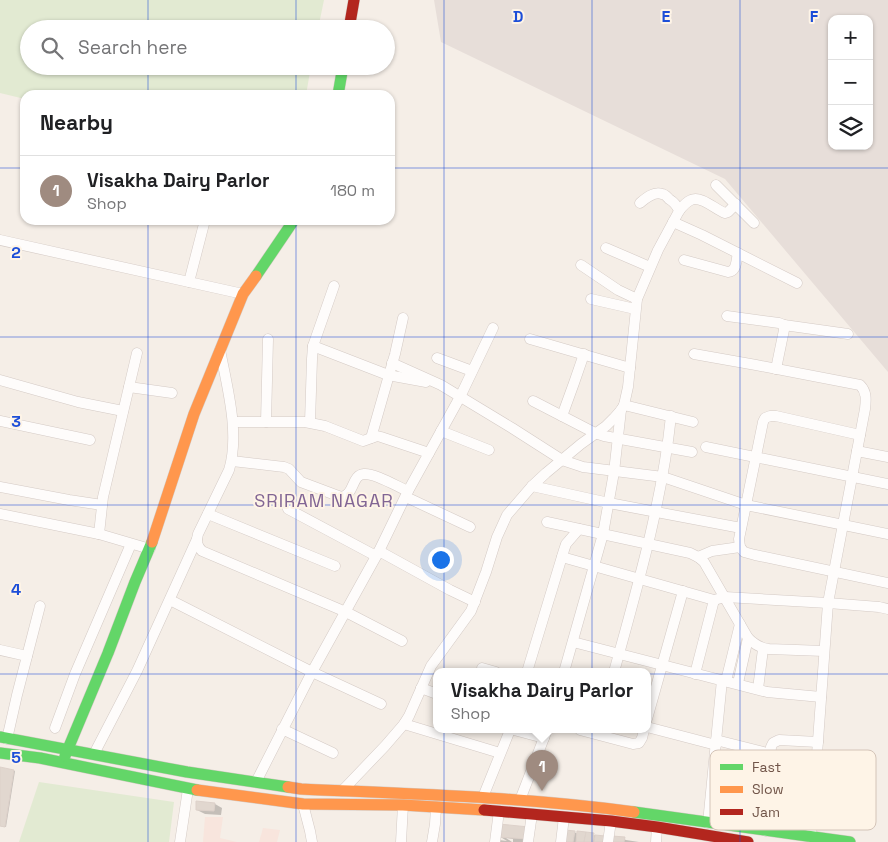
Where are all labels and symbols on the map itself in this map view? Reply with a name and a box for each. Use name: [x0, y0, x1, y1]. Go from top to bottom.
text: D: [513, 6, 523, 27]
text: E: [662, 6, 671, 27]
text: F: [810, 6, 819, 27]
text: 2: [11, 242, 21, 263]
text: 3: [11, 411, 21, 432]
district label: SRIRAM NAGAR: [254, 489, 394, 512]
your location: [428, 547, 454, 573]
text: 4: [11, 579, 21, 600]
text: 5: [11, 747, 21, 768]
pin: 1: [526, 750, 558, 791]
legend: [710, 750, 876, 830]
text: Fast: [752, 758, 781, 776]
text: Slow: [752, 780, 784, 798]
text: Jam: [752, 803, 780, 821]

